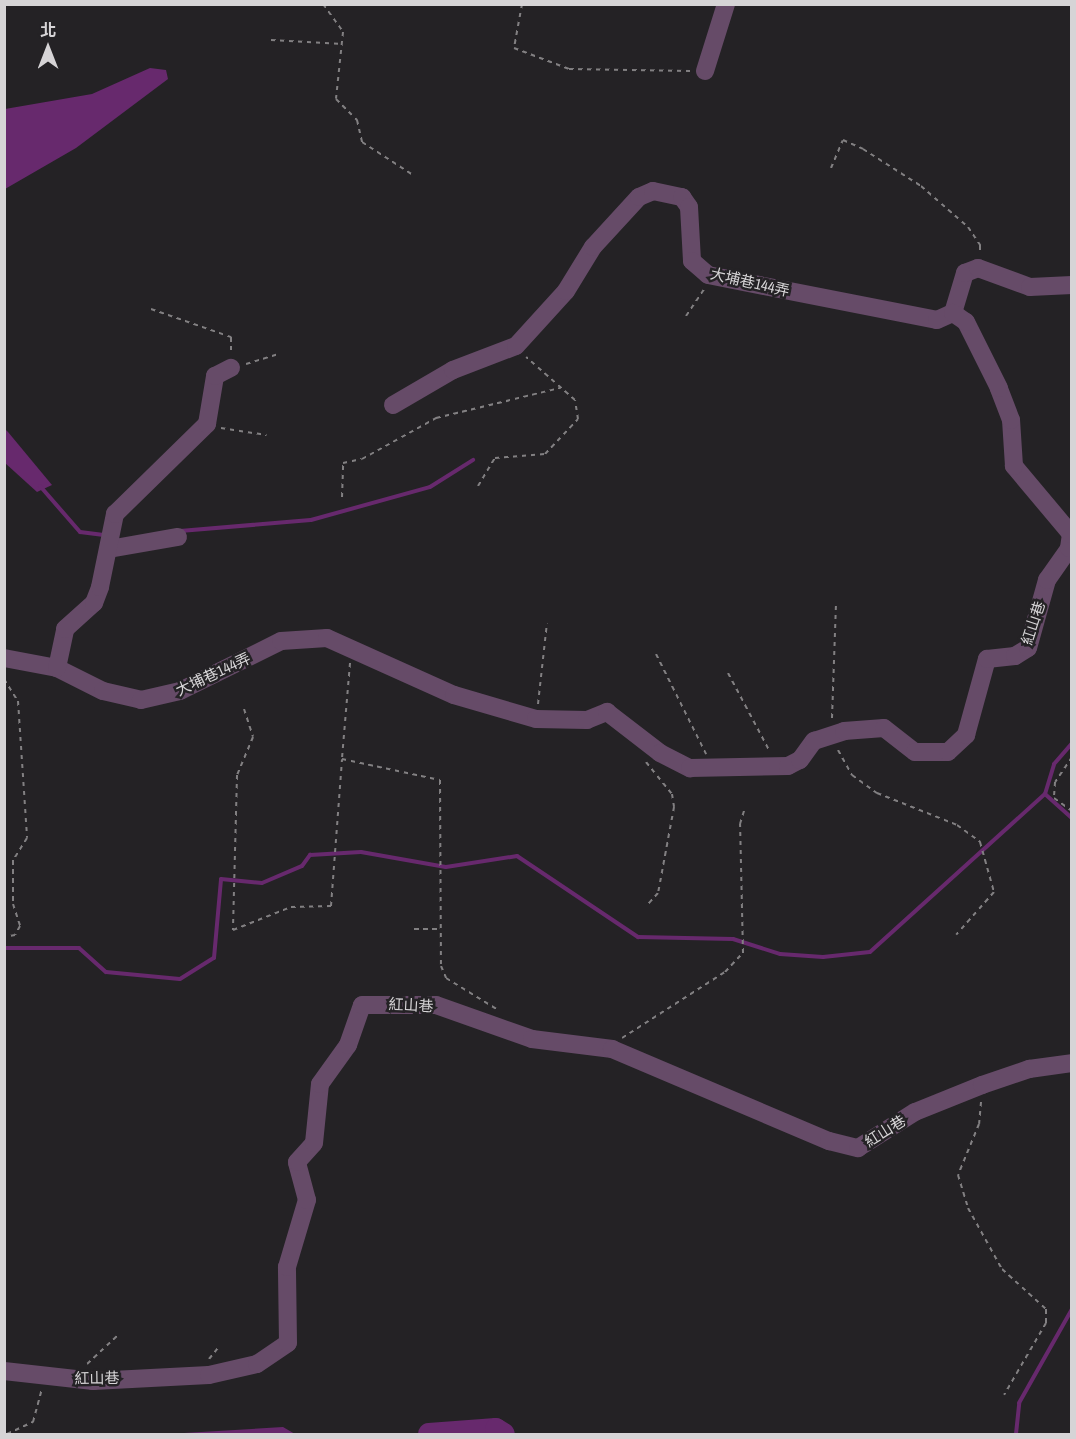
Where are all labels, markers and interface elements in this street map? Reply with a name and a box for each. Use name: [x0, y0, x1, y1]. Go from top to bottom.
north arrow: [18, 18, 78, 78]
text: 北: [40, 19, 56, 41]
street label: 大埔巷144弄: [709, 264, 791, 300]
street label: 紅山巷: [1017, 599, 1049, 647]
street label: 大埔巷144弄: [173, 649, 253, 699]
street label: 紅山巷: [388, 995, 434, 1015]
street label: 紅山巷: [861, 1111, 909, 1151]
street label: 紅山巷: [74, 1369, 120, 1387]

